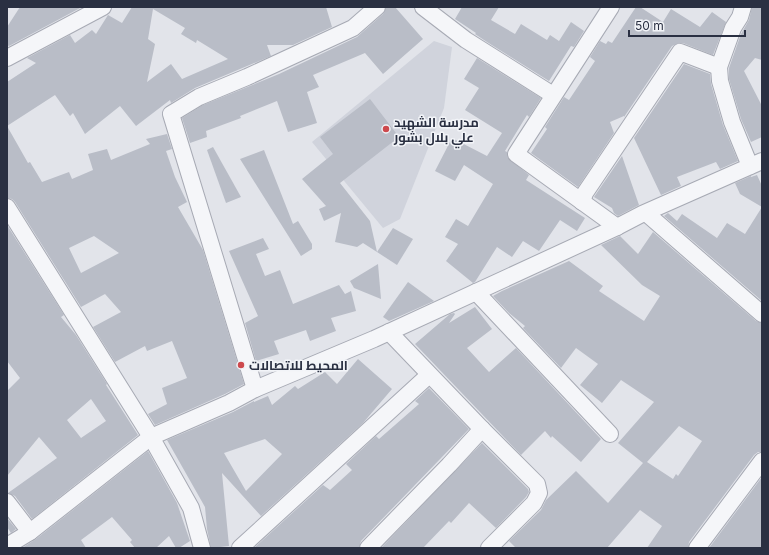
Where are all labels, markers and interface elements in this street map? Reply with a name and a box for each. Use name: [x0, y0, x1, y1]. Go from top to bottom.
scale bar: [629, 12, 745, 38]
text: 50 m: [635, 18, 664, 33]
place label: مدرسة الشهيد علي بلال بشور: [393, 114, 479, 149]
marker: مدرسة الشهيد علي بلال بشور: [381, 124, 391, 134]
place label: المحيط للاتصالات: [249, 357, 348, 373]
marker: المحيط للاتصالات: [236, 360, 246, 370]

